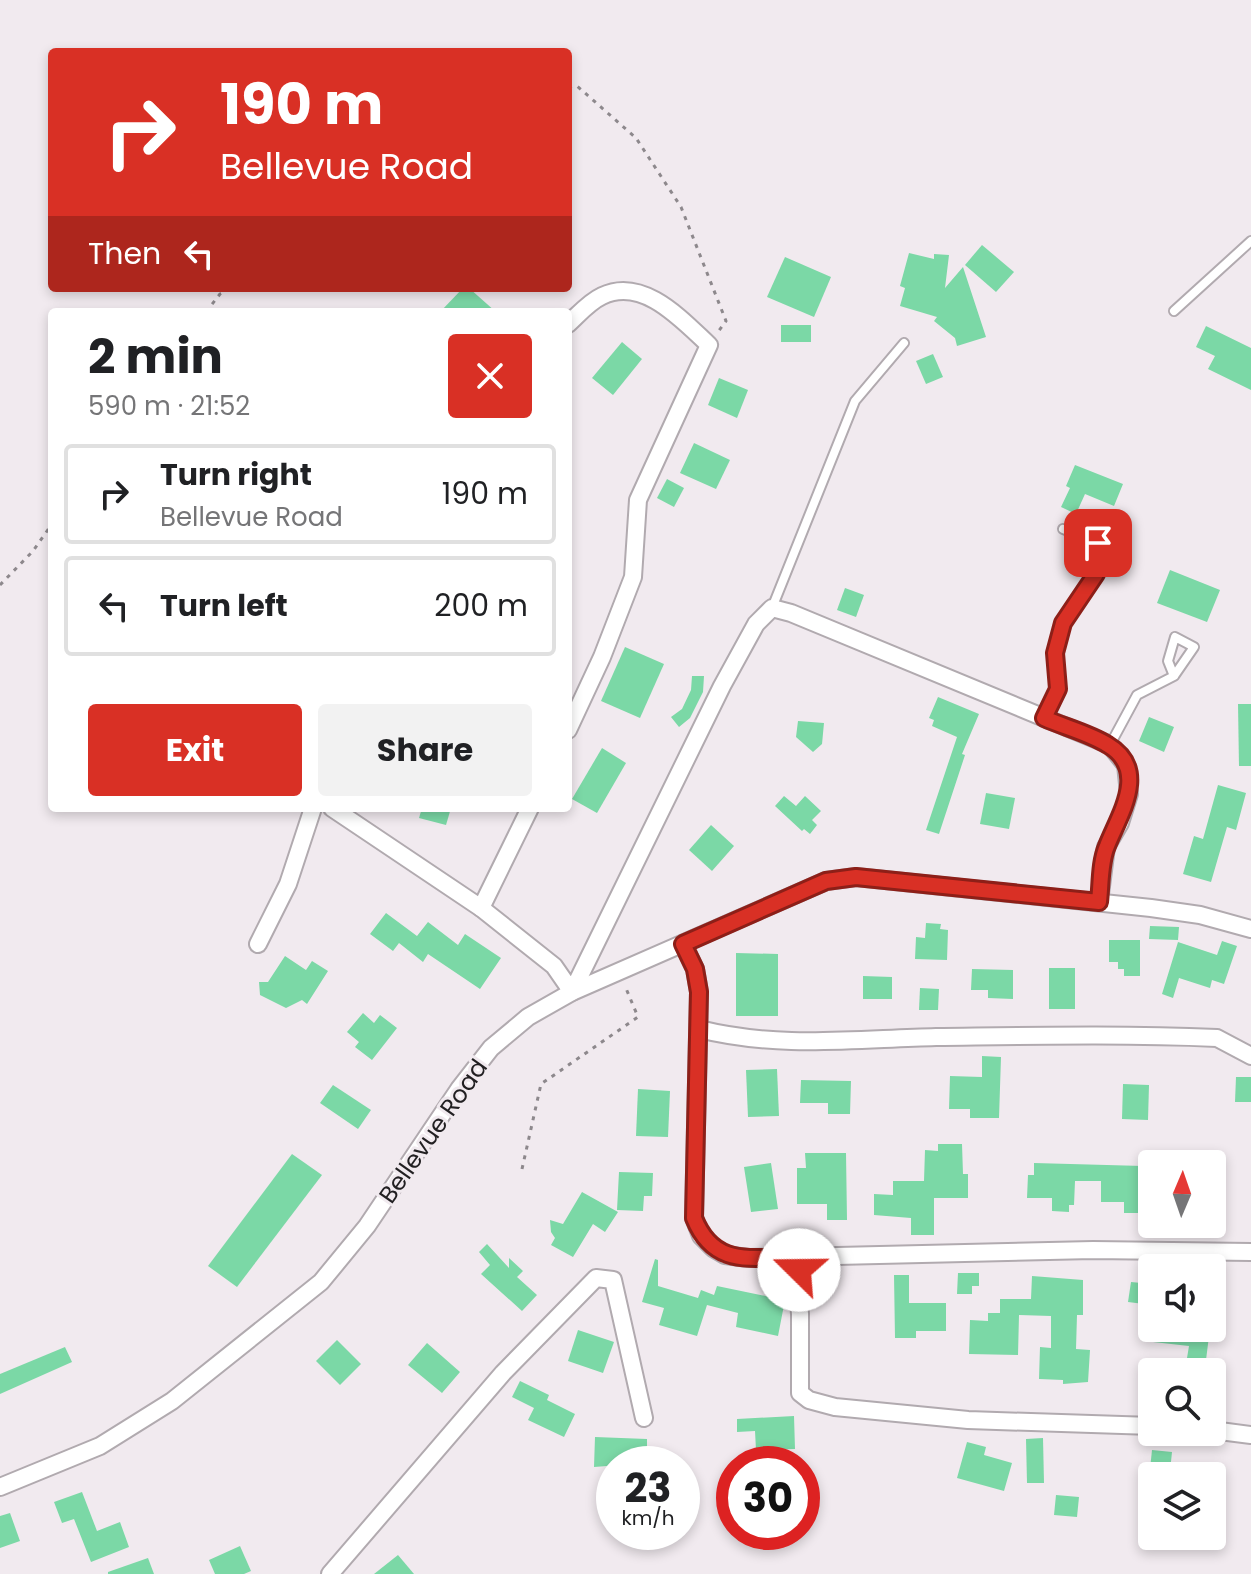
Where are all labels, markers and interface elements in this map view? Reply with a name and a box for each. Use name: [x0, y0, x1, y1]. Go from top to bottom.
text: 190 m: [220, 65, 383, 144]
icon: right: [88, 80, 192, 184]
text: Bellevue Road: [220, 141, 473, 192]
text: Then: [88, 232, 161, 275]
icon: left: [177, 232, 221, 276]
text: 2 min: [88, 323, 223, 390]
button: close: [448, 334, 532, 418]
text: 590 m · 21:52: [88, 388, 250, 424]
text: Turn right: [160, 453, 312, 496]
icon: right: [92, 472, 136, 516]
text: 190 m: [442, 472, 528, 515]
text: Bellevue Road: [160, 499, 343, 535]
pin: [1064, 509, 1132, 577]
icon: arrive: [1076, 521, 1120, 565]
icon: left: [92, 584, 136, 628]
text: Turn left: [160, 584, 288, 627]
text: 200 m: [434, 584, 528, 627]
button: Exit: [88, 704, 302, 796]
button: Share: [318, 704, 532, 796]
street label: Bellevue Road: [371, 1052, 495, 1210]
north arrow: [1138, 1150, 1226, 1238]
map controls: [1138, 1150, 1226, 1550]
position arrow: [757, 1228, 841, 1312]
button: sound: [1138, 1254, 1226, 1342]
button: search: [1138, 1358, 1226, 1446]
speed limit sign: 30: [716, 1446, 820, 1550]
text: 23: [624, 1460, 672, 1516]
button: layers: [1138, 1462, 1226, 1550]
text: km/h: [621, 1504, 675, 1532]

